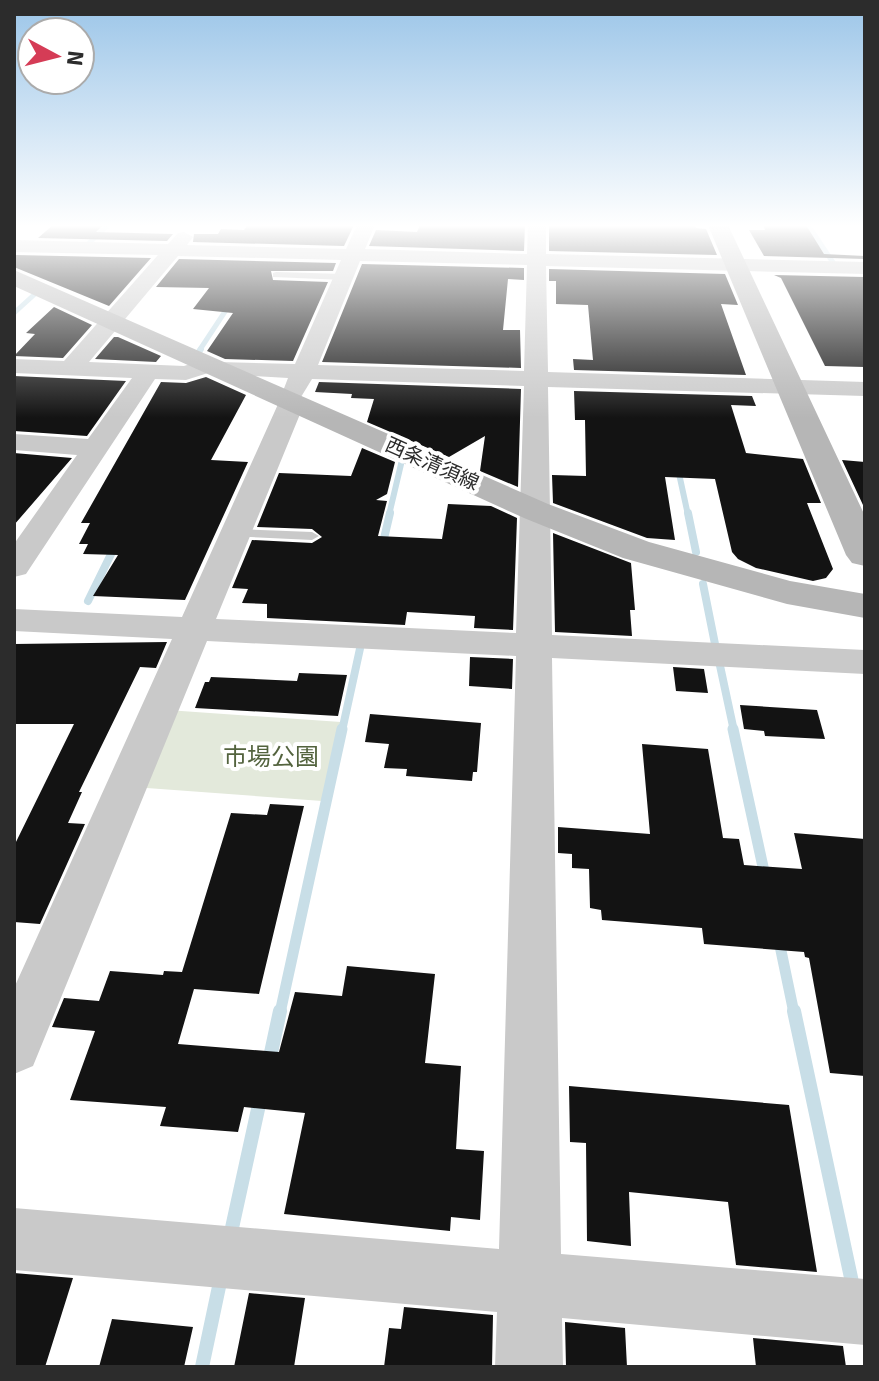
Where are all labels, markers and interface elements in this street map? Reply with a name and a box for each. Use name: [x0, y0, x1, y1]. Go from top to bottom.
north arrow: [16, 16, 96, 96]
text: N: [61, 49, 90, 68]
street label: 西条清須線: [381, 432, 483, 496]
park label: 市場公園: [223, 742, 319, 772]

